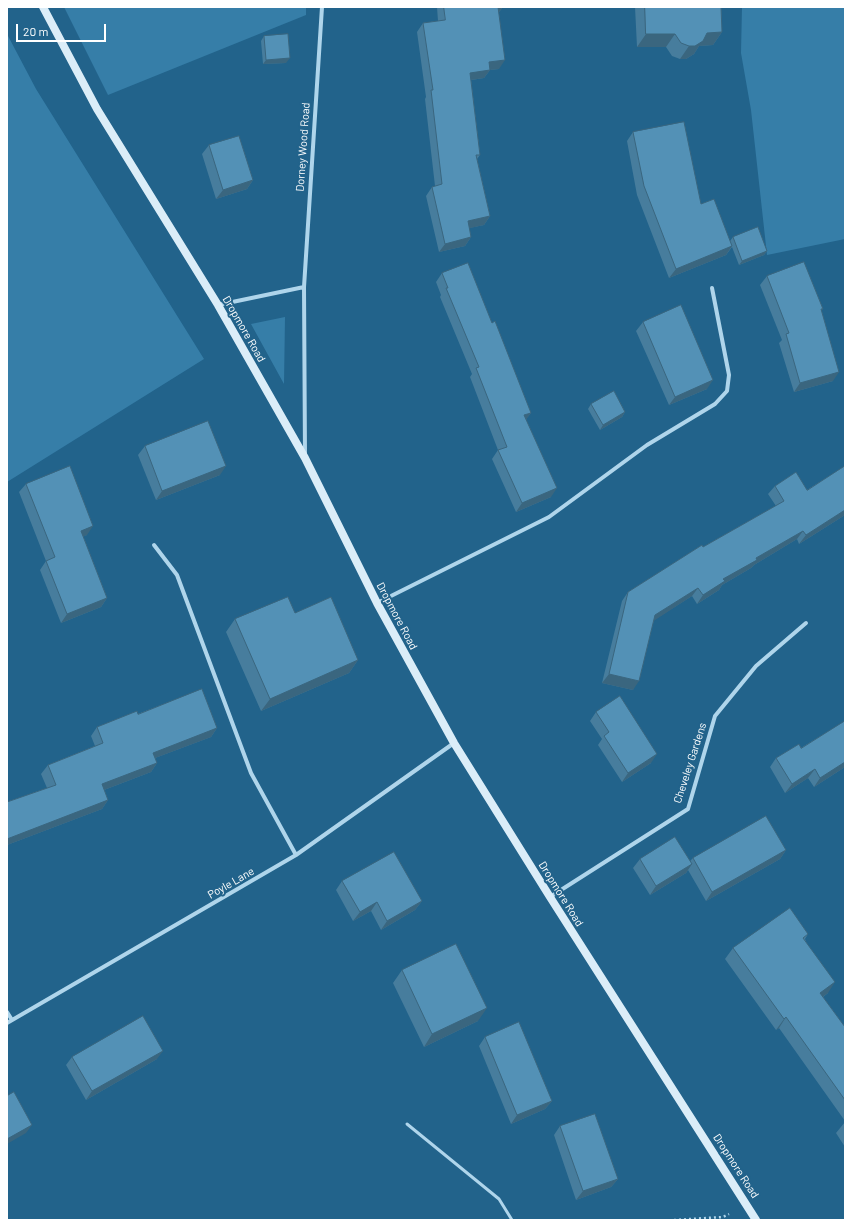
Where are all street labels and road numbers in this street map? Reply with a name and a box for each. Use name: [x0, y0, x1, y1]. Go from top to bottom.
street label: Dorney Wood Road: [293, 102, 313, 192]
street label: Dropmore Road: [220, 294, 268, 364]
street label: Dropmore Road: [374, 580, 420, 652]
street label: Cheveley Gardens: [671, 721, 709, 805]
street label: Dropmore Road: [536, 859, 586, 929]
street label: Poyle Lane: [205, 864, 257, 902]
street label: Dropmore Road: [710, 1131, 762, 1201]

